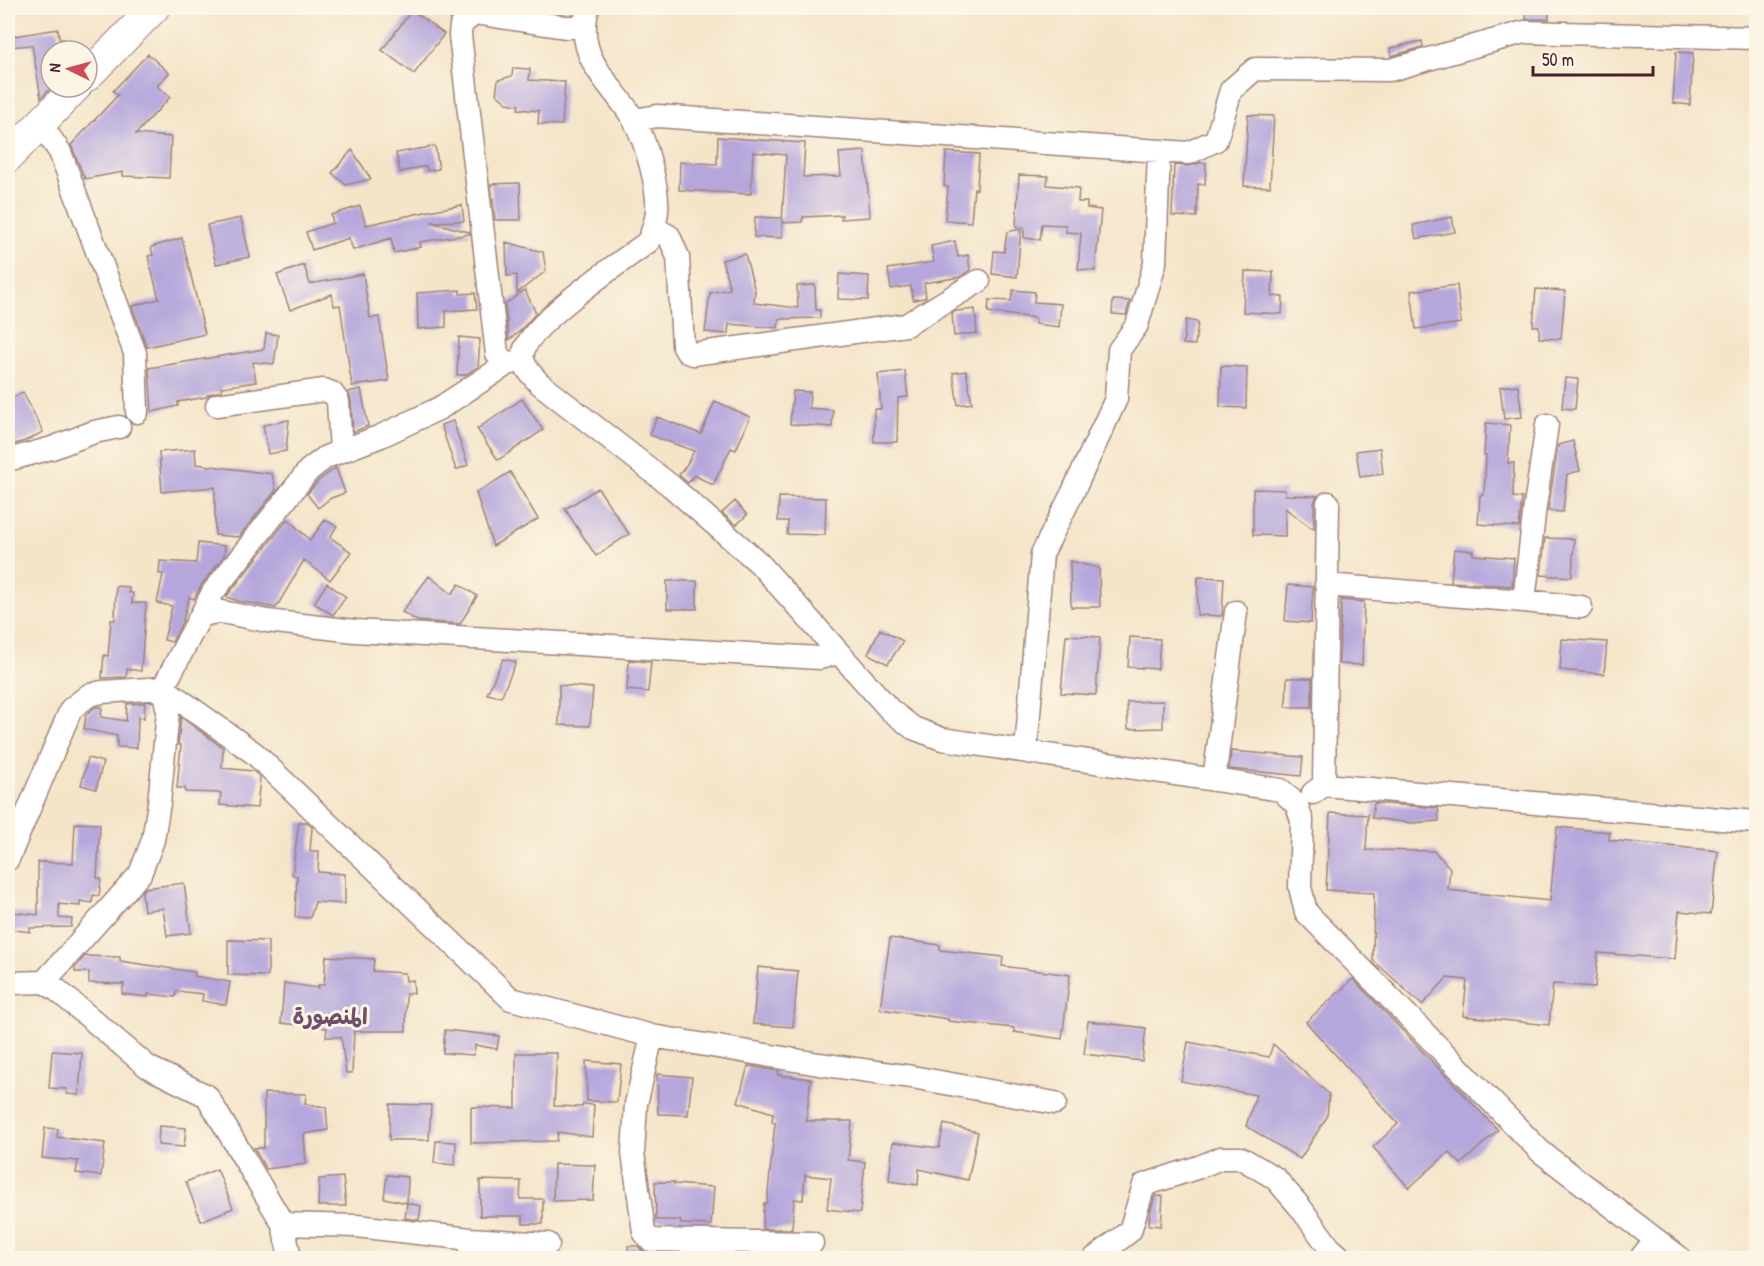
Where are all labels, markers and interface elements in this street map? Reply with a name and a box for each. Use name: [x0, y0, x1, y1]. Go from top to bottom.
north arrow: [39, 39, 99, 99]
scale bar: [1533, 39, 1653, 77]
text: 50 m: [1542, 47, 1574, 72]
text: N: [43, 62, 65, 73]
district label: المنصورة: [292, 1001, 368, 1031]

